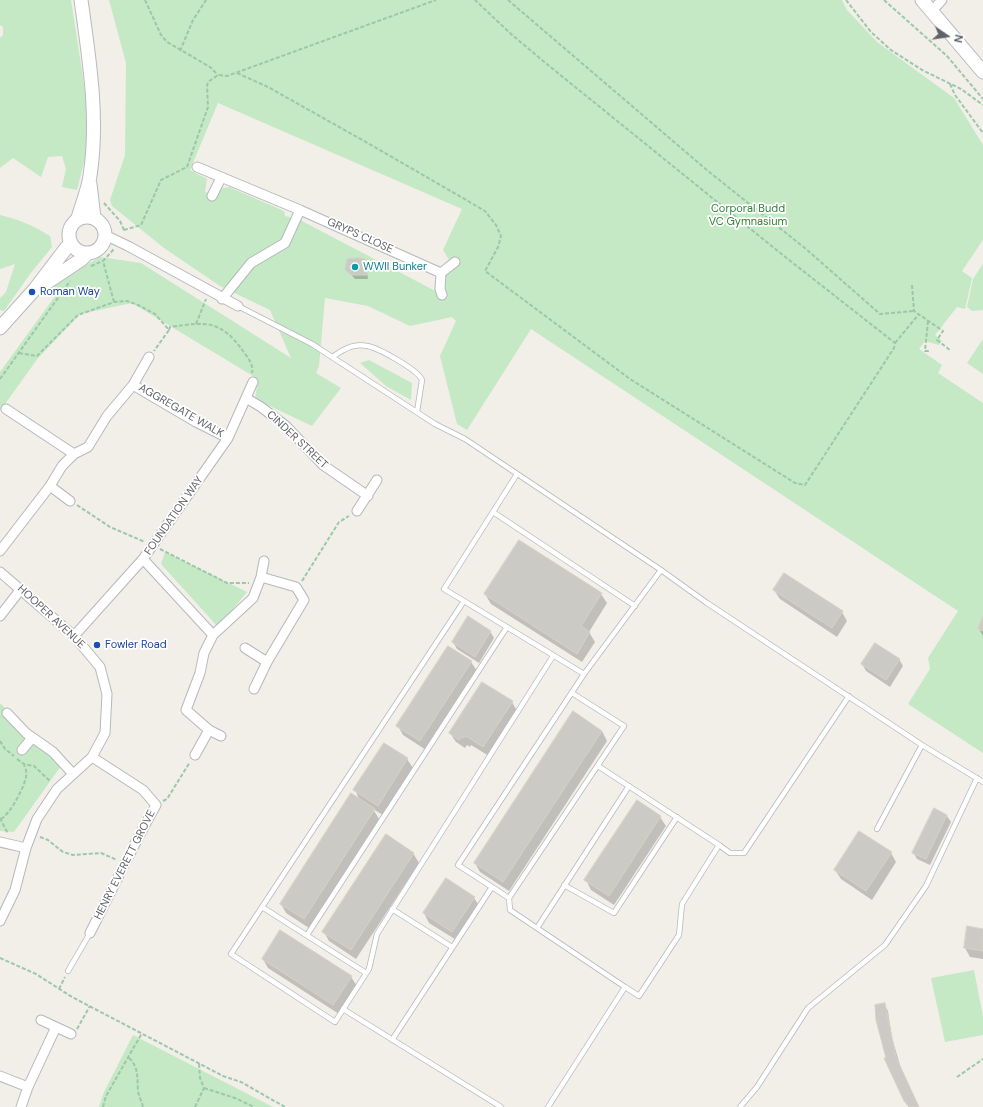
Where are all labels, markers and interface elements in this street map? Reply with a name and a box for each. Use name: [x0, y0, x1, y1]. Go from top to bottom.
north arrow: [927, 16, 967, 56]
text: N: [951, 33, 966, 44]
park label: Corporal Budd VC Gymnasium: [709, 202, 787, 228]
street label: GRYPS CLOSE: [325, 216, 395, 256]
place label: WWII Bunker: [363, 260, 427, 274]
marker: WWII Bunker: [350, 262, 360, 272]
place label: Roman Way: [40, 285, 100, 299]
marker: Roman Way: [27, 287, 37, 297]
street label: AGGREGATE WALK: [136, 381, 226, 441]
street label: CINDER STREET: [264, 408, 330, 472]
street label: FOUNDATION WAY: [142, 474, 206, 558]
street label: HOOPER AVENUE: [15, 582, 87, 652]
place label: Fowler Road: [105, 638, 167, 652]
marker: Fowler Road: [92, 640, 102, 650]
street label: HENRY EVERETT GROVE: [92, 808, 158, 922]

